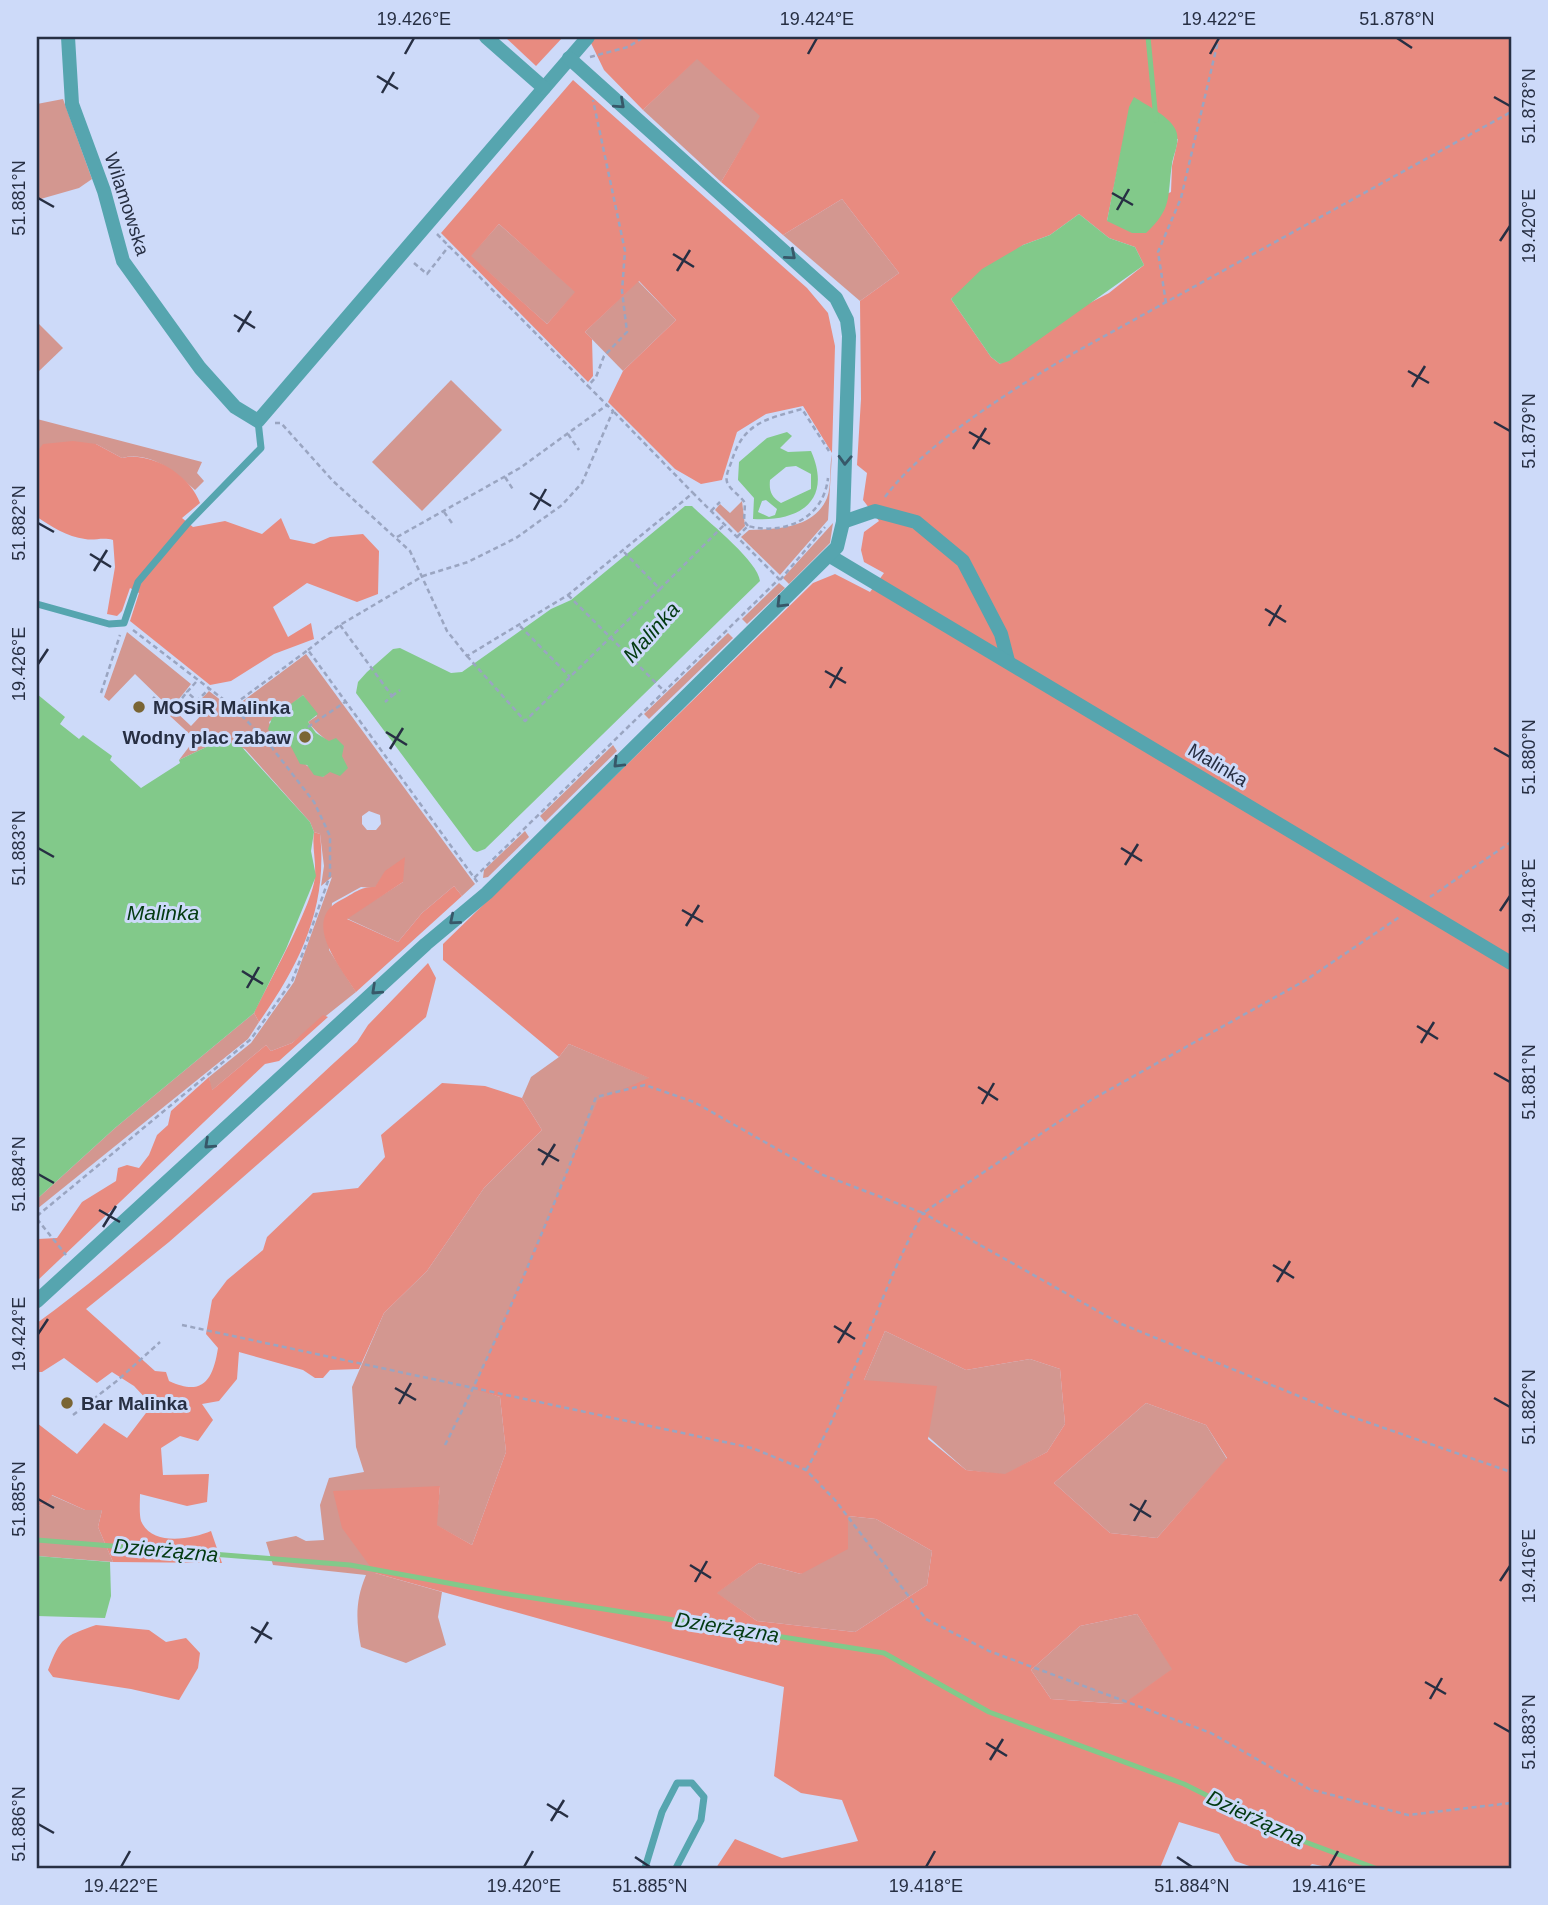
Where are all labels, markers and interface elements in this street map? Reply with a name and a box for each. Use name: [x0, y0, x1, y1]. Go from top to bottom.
text: 19.426°E: [377, 9, 451, 29]
text: 19.424°E: [780, 9, 854, 29]
text: 19.422°E: [1182, 9, 1256, 29]
text: 51.878°N: [1359, 9, 1435, 29]
text: 51.878°N: [1519, 68, 1539, 144]
one-way arrow: [612, 96, 625, 108]
street label: Wilamowska: [101, 150, 154, 258]
text: 51.881°N: [9, 160, 29, 236]
text: 19.420°E: [1519, 189, 1539, 263]
one-way arrow: [783, 246, 796, 259]
text: 51.879°N: [1519, 393, 1539, 469]
one-way arrow: [837, 455, 852, 466]
text: 51.882°N: [9, 485, 29, 561]
one-way arrow: [776, 595, 789, 608]
water label: Malinka: [618, 597, 684, 667]
text: 19.426°E: [9, 627, 29, 701]
place label: MOSiR Malinka: [153, 697, 291, 718]
marker: MOSiR Malinka: [131, 699, 147, 715]
text: 51.880°N: [1519, 719, 1539, 795]
place label: Wodny plac zabaw: [122, 727, 291, 748]
marker: Wodny plac zabaw: [297, 729, 313, 745]
street label: Malinka: [1185, 739, 1252, 791]
one-way arrow: [614, 755, 627, 768]
text: 51.883°N: [9, 810, 29, 886]
text: 19.418°E: [1519, 859, 1539, 933]
water label: Malinka: [127, 901, 199, 924]
one-way arrow: [450, 912, 463, 924]
one-way arrow: [371, 982, 384, 994]
text: 51.881°N: [1519, 1044, 1539, 1120]
text: 51.884°N: [9, 1136, 29, 1212]
one-way arrow: [204, 1136, 217, 1148]
text: 19.424°E: [9, 1297, 29, 1371]
text: 51.882°N: [1519, 1369, 1539, 1445]
place label: Bar Malinka: [81, 1393, 188, 1414]
marker: Bar Malinka: [59, 1395, 75, 1411]
text: 51.885°N: [9, 1461, 29, 1537]
text: 19.416°E: [1519, 1529, 1539, 1603]
water label: Dzierżązna: [113, 1534, 219, 1566]
water label: Dzierżązna: [673, 1607, 781, 1647]
text: 51.883°N: [1519, 1694, 1539, 1770]
water label: Dzierżązna: [1204, 1785, 1308, 1851]
text: 51.886°N: [9, 1786, 29, 1862]
text: 19.422°E: [84, 1876, 158, 1896]
text: 19.420°E: [487, 1876, 561, 1896]
text: 51.885°N: [612, 1876, 688, 1896]
text: 19.418°E: [889, 1876, 963, 1896]
text: 51.884°N: [1154, 1876, 1230, 1896]
text: 19.416°E: [1292, 1876, 1366, 1896]

